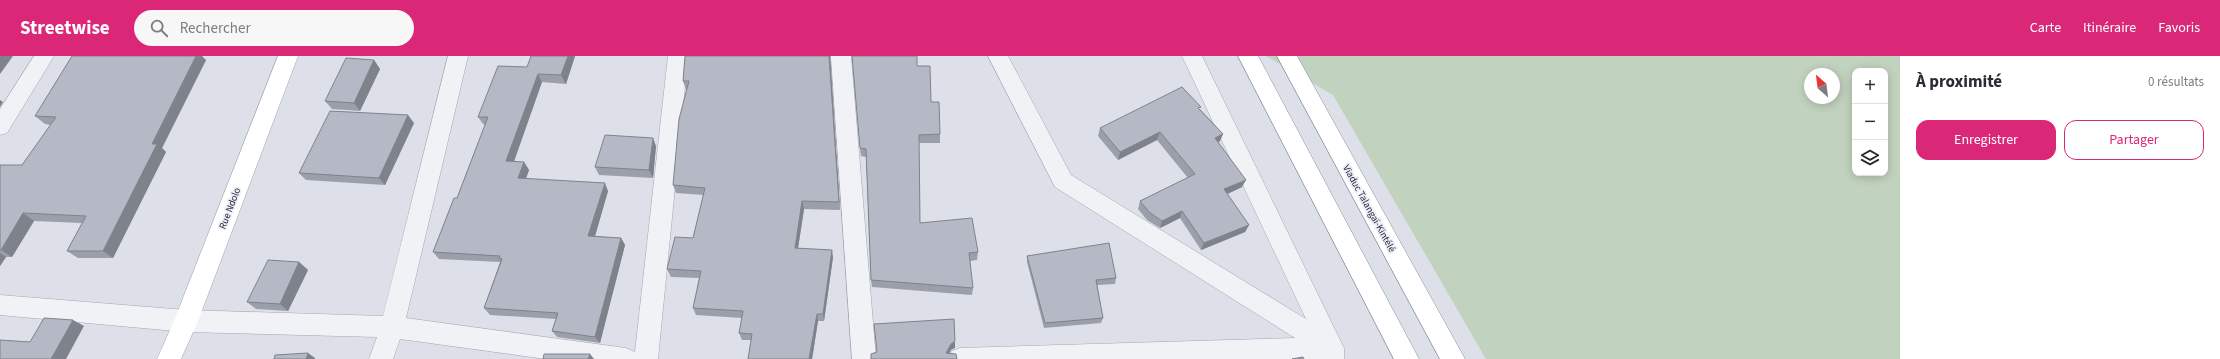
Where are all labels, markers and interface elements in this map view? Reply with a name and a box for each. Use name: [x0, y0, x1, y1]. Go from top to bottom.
search box: [134, 10, 414, 46]
text: Streetwise: [20, 15, 110, 42]
icon: search: [148, 17, 170, 39]
text: Rechercher: [180, 18, 251, 39]
text: Carte: [2030, 18, 2061, 38]
text: Itinéraire: [2083, 18, 2136, 38]
text: Favoris: [2158, 18, 2200, 38]
north arrow: [1804, 68, 1840, 104]
map controls: [1852, 68, 1888, 176]
button: +: [1852, 68, 1888, 104]
text: À proximité: [1916, 70, 2002, 94]
text: 0 résultats: [2148, 73, 2204, 91]
button: −: [1852, 104, 1888, 140]
button: Enregistrer: [1916, 120, 2056, 160]
button: Partager: [2064, 120, 2204, 160]
button: layers: [1852, 140, 1888, 176]
street label: Viaduc Talangaï-Kintélé: [1339, 162, 1399, 255]
street label: Rue Ndolo: [216, 186, 244, 231]

